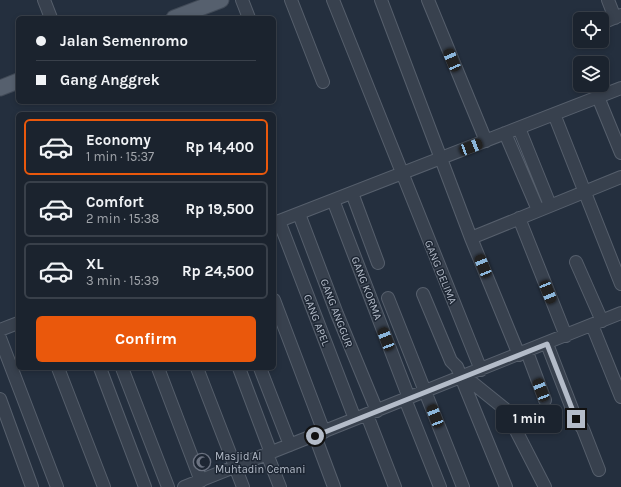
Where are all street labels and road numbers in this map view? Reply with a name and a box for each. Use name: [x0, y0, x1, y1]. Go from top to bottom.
street label: GANG DELIMA: [422, 238, 460, 307]
street label: GANG KORMA: [348, 255, 385, 322]
street label: GANG ANGGUR: [317, 277, 356, 350]
street label: GANG APEL: [301, 292, 333, 349]

